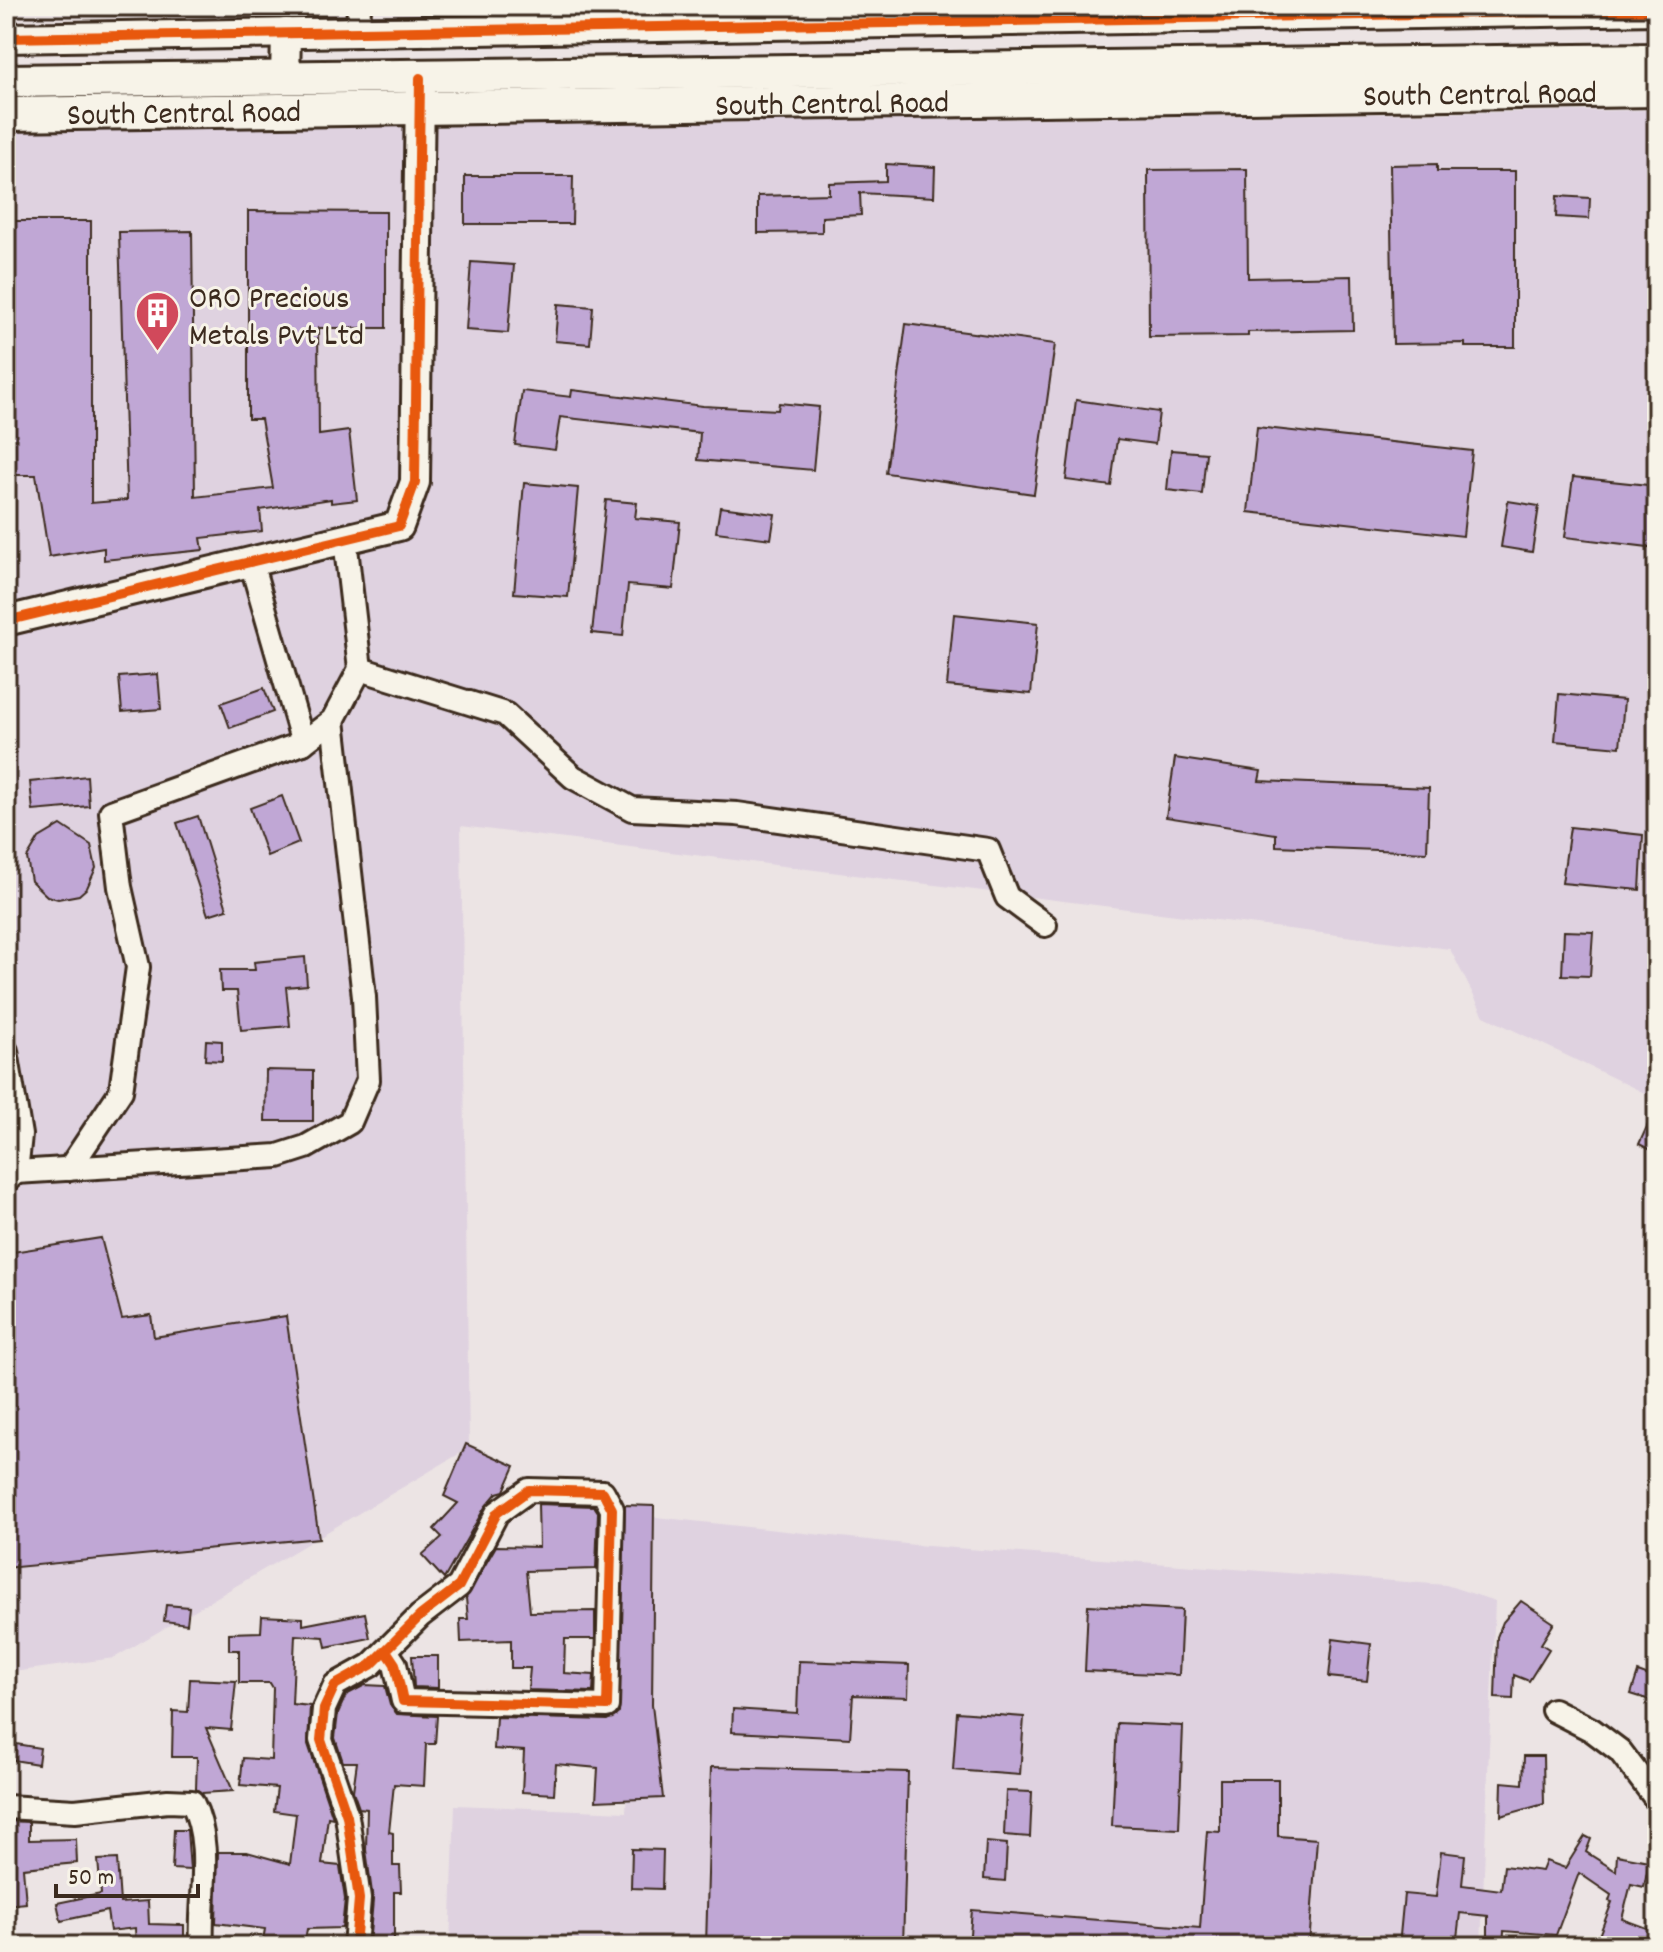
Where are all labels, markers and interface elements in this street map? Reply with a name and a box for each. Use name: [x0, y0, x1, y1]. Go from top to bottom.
street label: South Central Road: [1362, 73, 1597, 122]
street label: South Central Road: [715, 82, 949, 132]
street label: South Central Road: [67, 92, 301, 141]
place label: ORO Precious Metals Pvt Ltd: [189, 278, 364, 361]
building icon: ORO Precious Metals Pvt Ltd: [134, 290, 182, 353]
scale bar: [56, 1848, 198, 1898]
text: 50 m: [68, 1862, 114, 1896]

